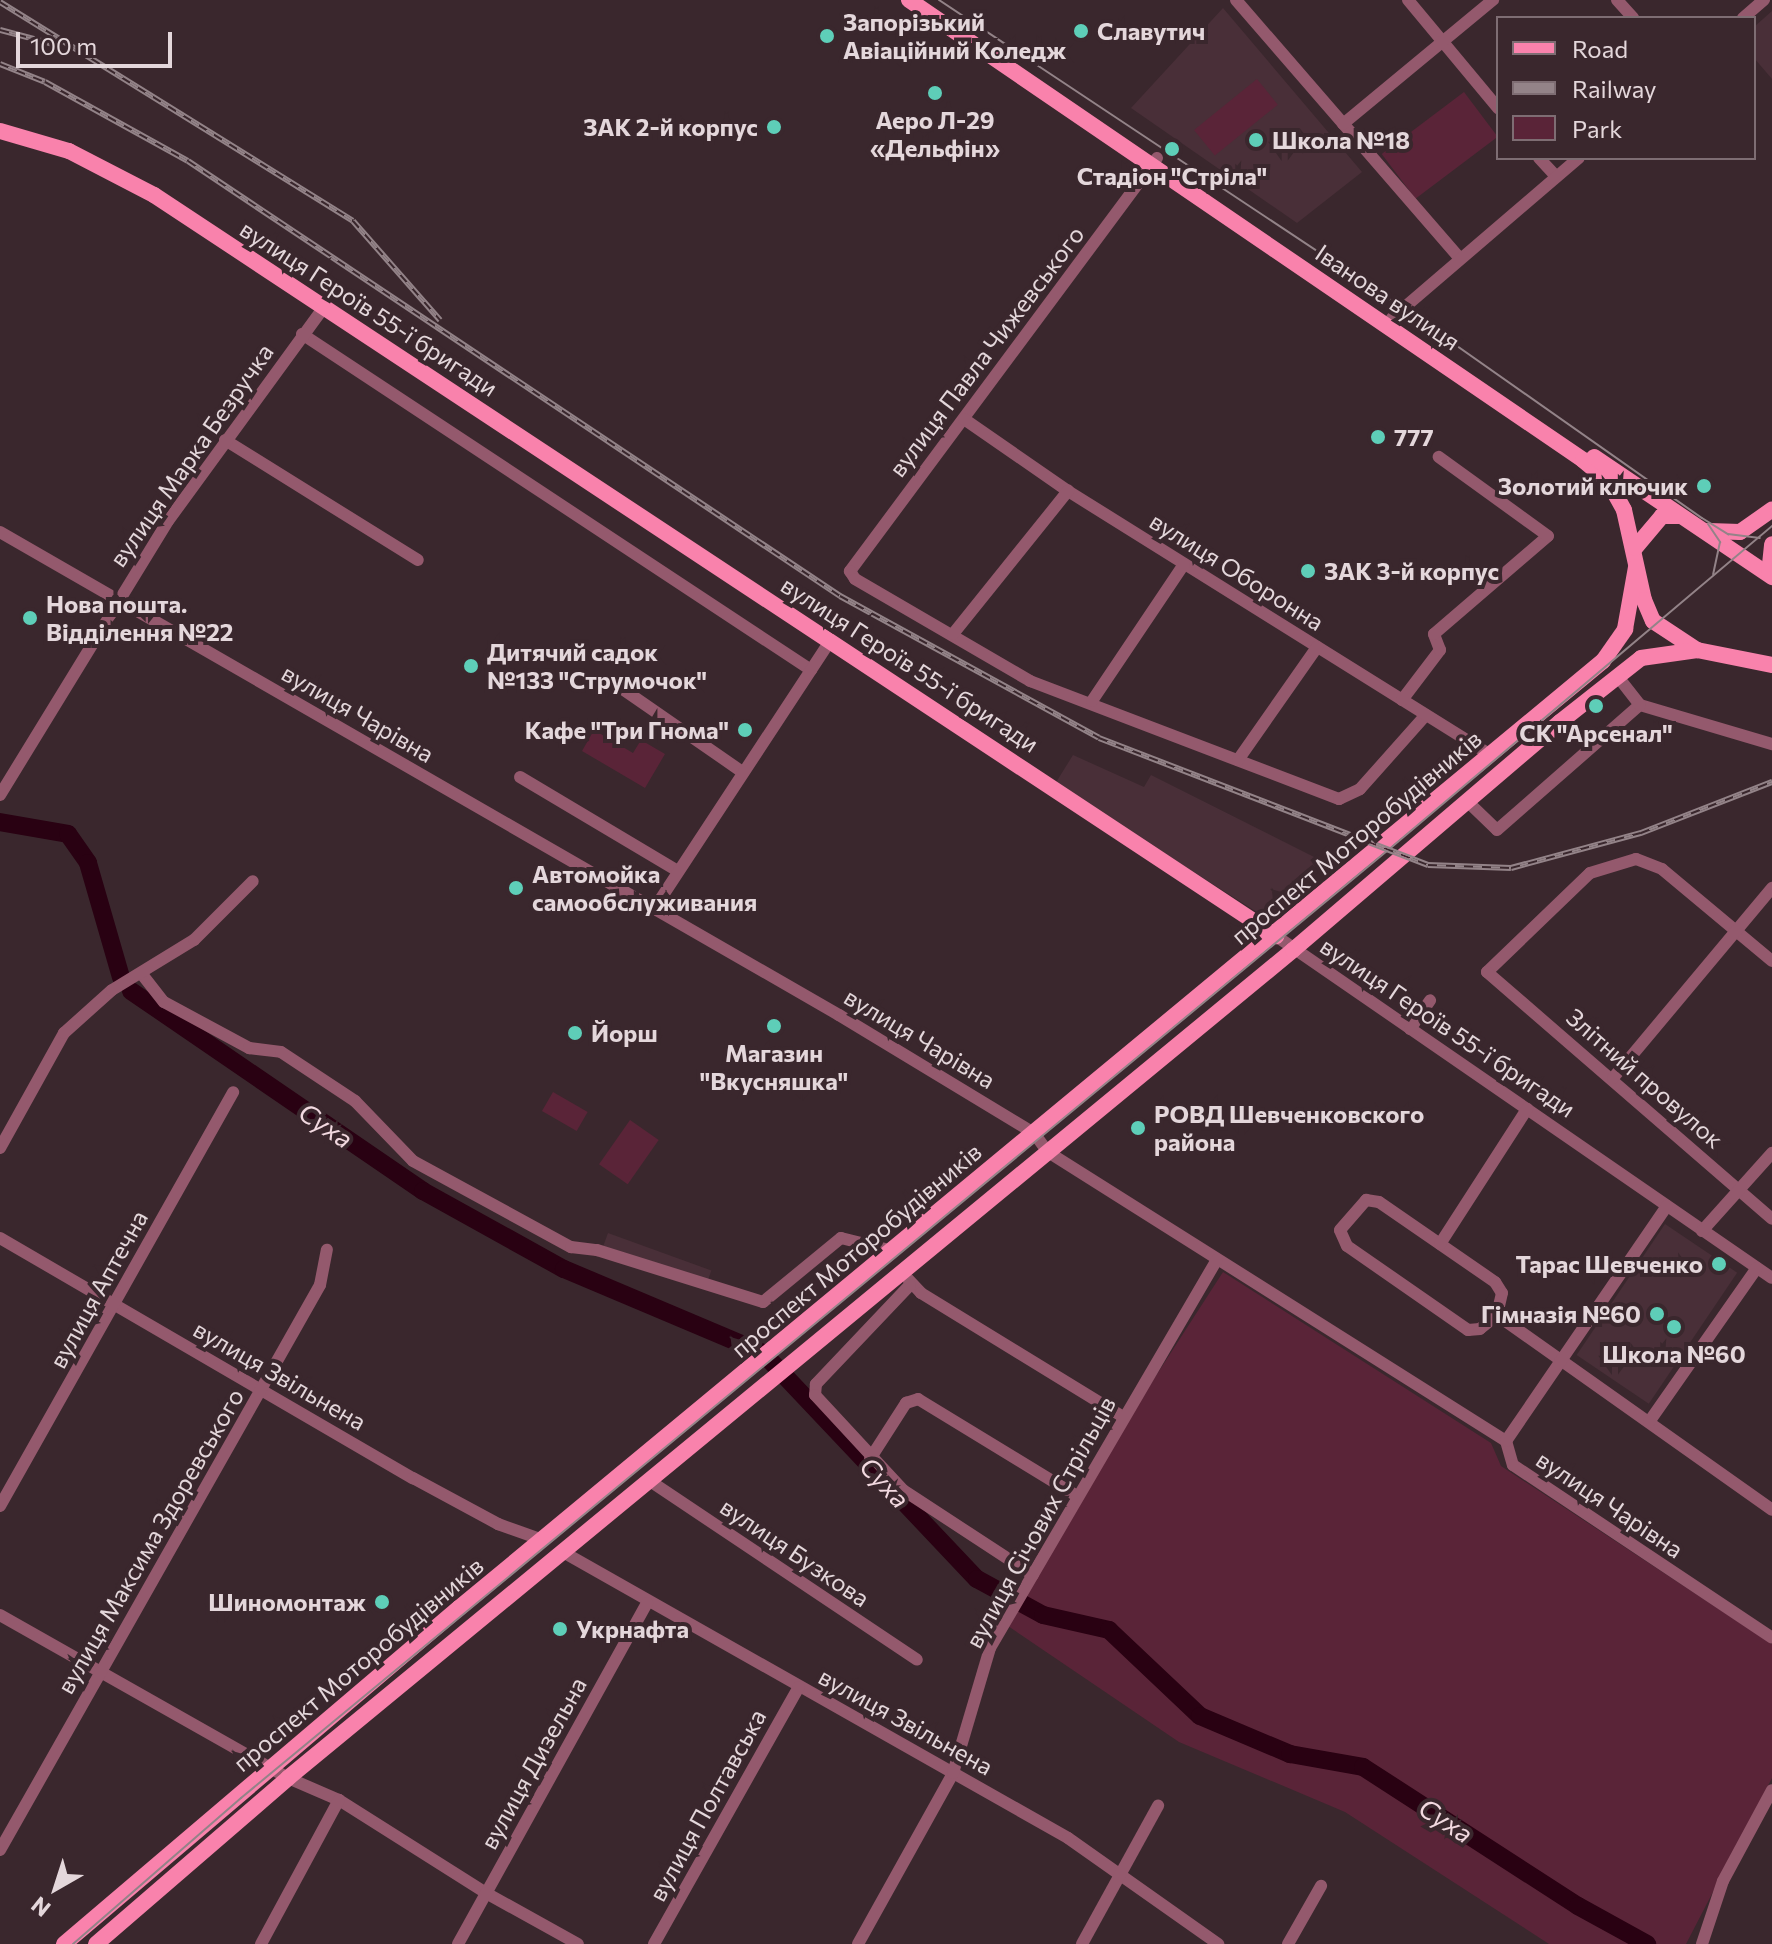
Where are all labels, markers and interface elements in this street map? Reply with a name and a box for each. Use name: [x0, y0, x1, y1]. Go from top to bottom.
place label: Запорізький Авіаційний Коледж: [843, 8, 1066, 64]
scale bar: [20, 16, 176, 66]
legend: [1496, 16, 1756, 160]
place label: Славутич: [1097, 17, 1205, 45]
marker: Славутич: [1072, 22, 1090, 40]
marker: Запорізький Авіаційний Коледж: [818, 27, 836, 45]
text: 100 m: [30, 31, 97, 60]
text: Road: [1572, 34, 1628, 63]
text: Railway: [1572, 74, 1657, 103]
marker: Аеро Л-29 «Дельфін»: [926, 84, 944, 102]
place label: Аеро Л-29 «Дельфін»: [870, 106, 1000, 162]
place label: ЗАК 2-й корпус: [583, 113, 758, 141]
text: Park: [1572, 114, 1622, 143]
marker: ЗАК 2-й корпус: [765, 118, 783, 136]
place label: Школа №18: [1272, 126, 1410, 154]
marker: Школа №18: [1247, 131, 1265, 149]
marker: Стадіон "Стріла": [1163, 140, 1181, 158]
place label: Стадіон "Стріла": [1077, 162, 1267, 190]
street label: вулиця Героїв 55-ї бригади: [235, 214, 503, 402]
street label: вулиця Павла Чижевського: [882, 220, 1090, 482]
street label: Іванова вулиця: [1310, 238, 1466, 356]
street label: вулиця Марка Безручка: [103, 338, 279, 572]
place label: 777: [1394, 423, 1434, 451]
marker: 777: [1369, 428, 1387, 446]
place label: Золотий ключик: [1498, 472, 1688, 500]
marker: Золотий ключик: [1695, 477, 1713, 495]
street label: вулиця Оборонна: [1145, 506, 1329, 636]
place label: ЗАК 3-й корпус: [1324, 557, 1499, 585]
marker: ЗАК 3-й корпус: [1299, 562, 1317, 580]
street label: вулиця Героїв 55-ї бригади: [776, 570, 1044, 758]
place label: Нова пошта. Відділення №22: [46, 590, 234, 646]
marker: Нова пошта. Відділення №22: [21, 609, 39, 627]
place label: Дитячий садок №133 "Струмочок": [487, 638, 707, 694]
marker: Дитячий садок №133 "Струмочок": [462, 657, 480, 675]
street label: вулиця Чарівна: [277, 658, 439, 768]
marker: СК "Арсенал": [1587, 697, 1605, 715]
place label: Кафе "Три Гнома": [525, 716, 729, 744]
place label: СК "Арсенал": [1519, 719, 1673, 747]
marker: Кафе "Три Гнома": [736, 721, 754, 739]
street label: проспект Моторобудівників: [1225, 724, 1487, 950]
place label: Автомойка самообслуживания: [532, 860, 757, 916]
marker: Автомойка самообслуживания: [507, 879, 525, 897]
street label: вулиця Героїв 55-ї бригади: [1315, 931, 1581, 1123]
street label: вулиця Чарівна: [839, 982, 1001, 1094]
street label: Злітний провулок: [1561, 1002, 1729, 1154]
marker: Магазин "Вкусняшка": [765, 1017, 783, 1035]
place label: Йорш: [591, 1019, 658, 1047]
marker: Йорш: [566, 1024, 584, 1042]
place label: Магазин "Вкусняшка": [700, 1039, 848, 1095]
water label: Суха: [293, 1096, 359, 1154]
place label: РОВД Шевченковского района: [1154, 1100, 1424, 1156]
marker: РОВД Шевченковского района: [1129, 1119, 1147, 1137]
street label: проспект Моторобудівників: [725, 1137, 987, 1363]
street label: вулиця Аптечна: [43, 1205, 153, 1373]
place label: Тарас Шевченко: [1515, 1250, 1703, 1278]
marker: Тарас Шевченко: [1710, 1255, 1728, 1273]
place label: Гімназія №60: [1481, 1300, 1641, 1328]
marker: Гімназія №60: [1648, 1305, 1666, 1323]
street label: вулиця Звільнена: [189, 1314, 371, 1436]
marker: Школа №60: [1665, 1318, 1683, 1336]
place label: Школа №60: [1602, 1340, 1746, 1368]
street label: вулиця Максима Здоревського: [51, 1383, 249, 1699]
street label: вулиця Січових Стрільців: [959, 1391, 1121, 1653]
street label: вулиця Чарівна: [1531, 1444, 1689, 1564]
water label: Суха: [854, 1450, 916, 1514]
street label: вулиця Бузкова: [715, 1492, 875, 1612]
street label: проспект Моторобудівників: [227, 1551, 489, 1777]
place label: Шиномонтаж: [208, 1588, 366, 1616]
marker: Шиномонтаж: [373, 1593, 391, 1611]
place label: Укрнафта: [576, 1615, 689, 1643]
marker: Укрнафта: [551, 1620, 569, 1638]
street label: вулиця Звільнена: [814, 1661, 998, 1781]
street label: вулиця Дизельна: [474, 1672, 592, 1854]
street label: вулиця Полтавська: [642, 1704, 772, 1906]
water label: Суха: [1413, 1791, 1479, 1849]
north arrow: [16, 1848, 96, 1928]
text: N: [26, 1891, 55, 1923]

